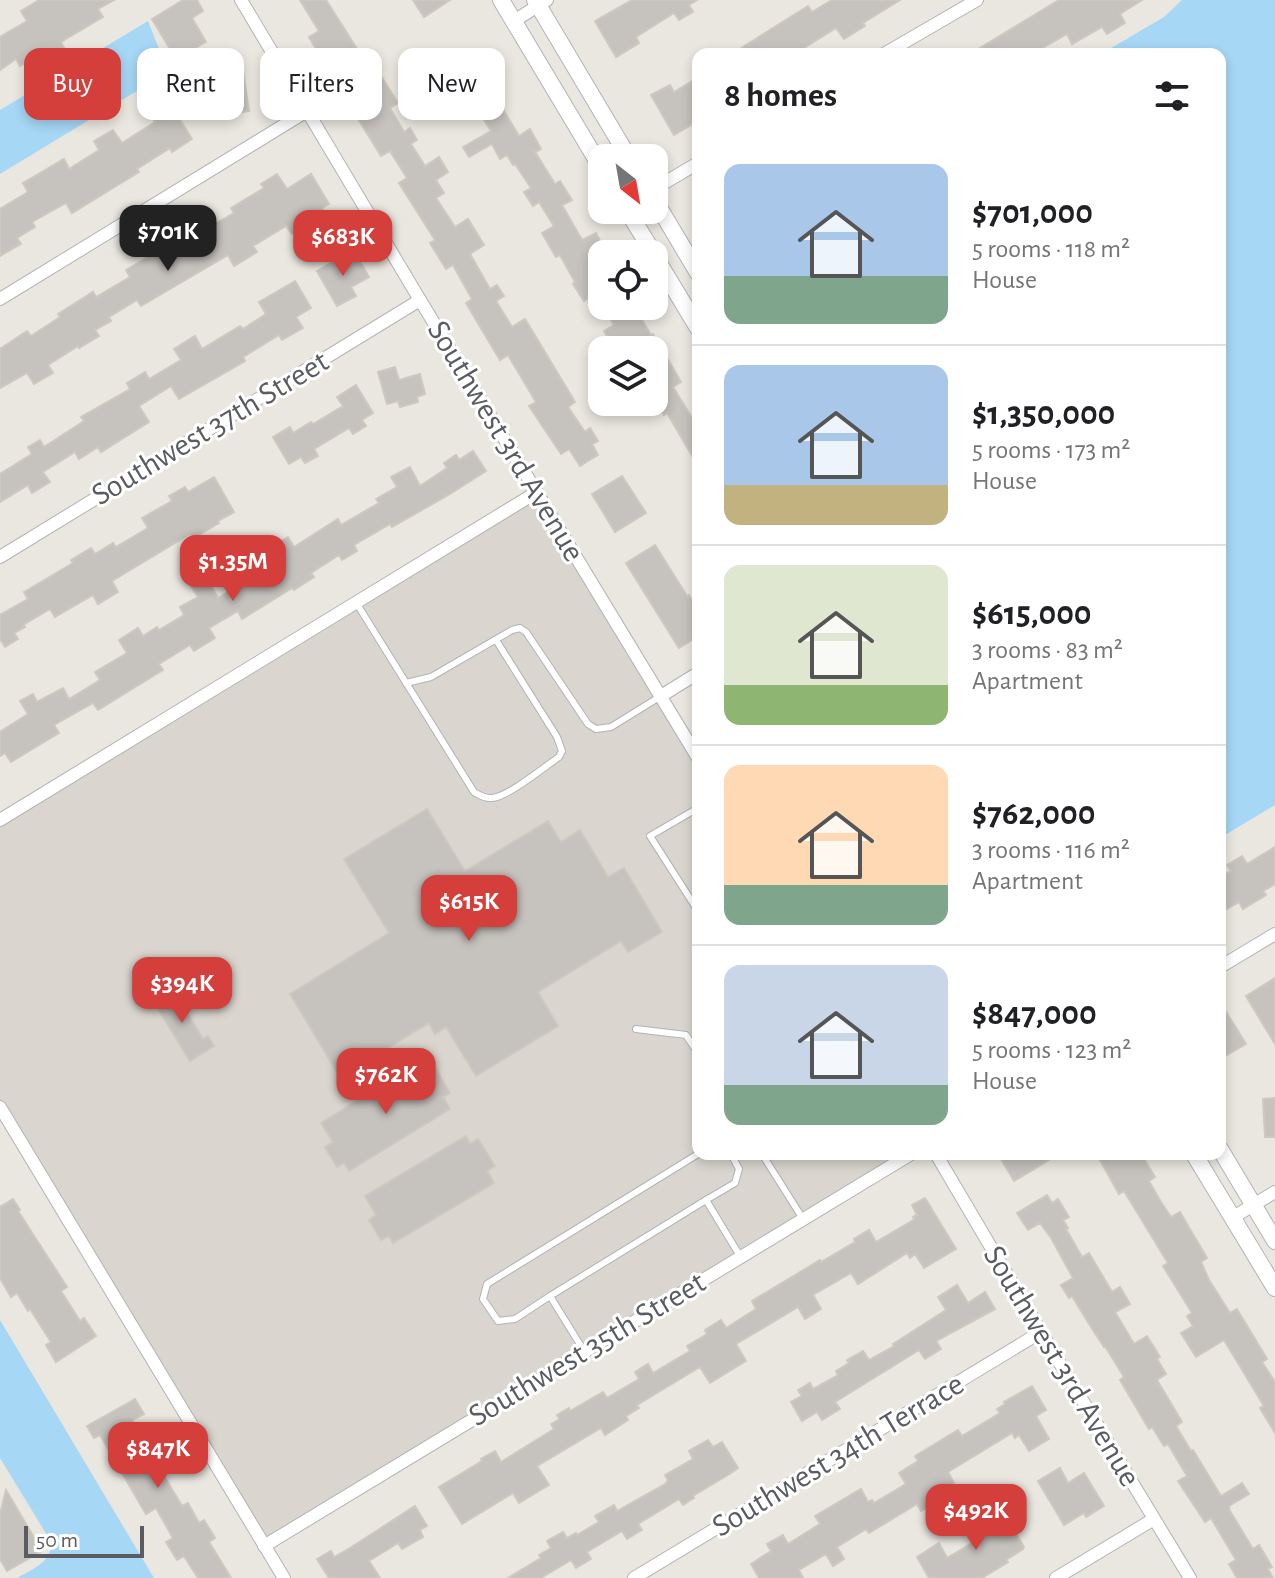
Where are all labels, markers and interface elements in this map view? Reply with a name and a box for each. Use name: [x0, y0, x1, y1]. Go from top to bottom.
chip: Buy: [24, 48, 121, 120]
chip: Rent: [137, 48, 244, 120]
chip: Filters: [260, 48, 382, 120]
chip: New: [398, 48, 505, 120]
icon: filters: [1150, 74, 1194, 118]
text: 8 homes: [724, 79, 837, 113]
north arrow: [588, 144, 668, 224]
map controls: [588, 144, 668, 416]
icon: home: [788, 196, 884, 292]
text: $701,000: [972, 196, 1093, 230]
pin: $701K: [112, 205, 224, 273]
pin: $683K: [287, 210, 399, 278]
text: $701K: [137, 218, 199, 244]
text: $683K: [311, 223, 375, 249]
text: 5 rooms · 118 m²: [972, 236, 1130, 262]
button: locate: [588, 240, 668, 320]
text: House: [972, 267, 1037, 293]
street label: Southwest 3rd Avenue: [422, 315, 590, 567]
button: layers: [588, 336, 668, 416]
street label: Southwest 37th Street: [86, 345, 334, 511]
icon: home: [788, 397, 884, 493]
text: $1,350,000: [972, 397, 1115, 431]
text: 5 rooms · 173 m²: [972, 437, 1130, 463]
text: House: [972, 468, 1037, 494]
pin: $1.35M: [168, 535, 298, 603]
text: $1.35M: [198, 548, 268, 574]
icon: home: [788, 597, 884, 693]
text: $615,000: [972, 597, 1092, 631]
text: 3 rooms · 83 m²: [972, 637, 1123, 663]
text: Apartment: [972, 668, 1083, 694]
icon: home: [788, 797, 884, 893]
text: $762,000: [972, 797, 1095, 831]
text: 3 rooms · 116 m²: [972, 837, 1130, 863]
text: Apartment: [972, 868, 1083, 894]
pin: $615K: [413, 875, 525, 943]
text: $615K: [439, 888, 499, 914]
pin: $394K: [126, 957, 238, 1025]
text: $394K: [150, 970, 214, 996]
icon: home: [788, 997, 884, 1093]
text: $847,000: [972, 997, 1097, 1031]
text: 5 rooms · 123 m²: [972, 1037, 1131, 1063]
pin: $762K: [330, 1048, 442, 1116]
text: $762K: [355, 1061, 417, 1087]
text: House: [972, 1068, 1037, 1094]
street label: Southwest 3rd Avenue: [978, 1240, 1146, 1492]
street label: Southwest 35th Street: [463, 1266, 711, 1432]
street label: Southwest 34th Terrace: [707, 1367, 969, 1543]
pin: $847K: [102, 1422, 214, 1490]
text: $847K: [126, 1435, 190, 1461]
pin: $492K: [920, 1484, 1032, 1552]
text: $492K: [944, 1497, 1008, 1523]
scale bar: [24, 1522, 144, 1558]
text: 50 m: [36, 1529, 78, 1551]

